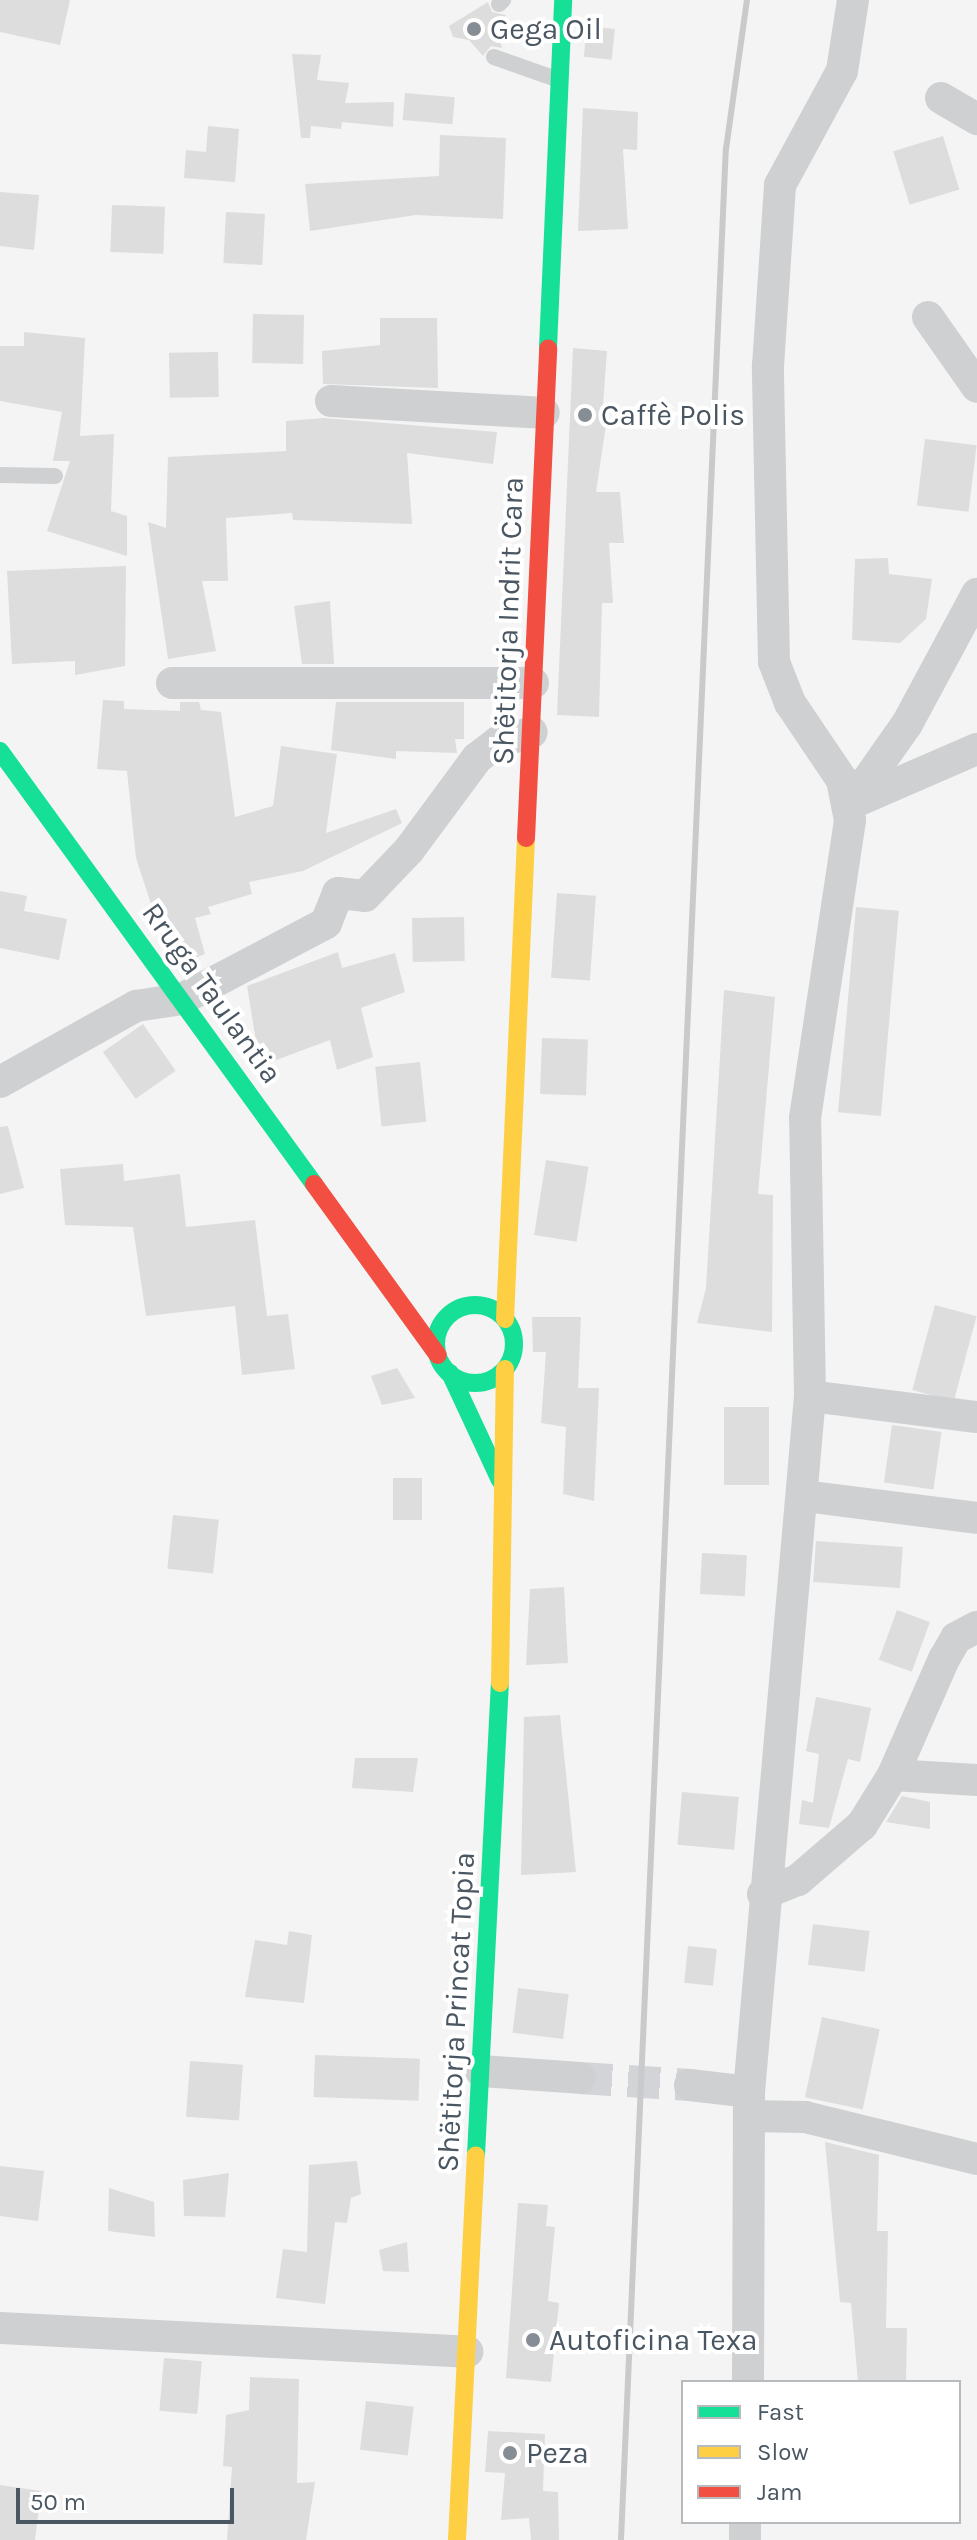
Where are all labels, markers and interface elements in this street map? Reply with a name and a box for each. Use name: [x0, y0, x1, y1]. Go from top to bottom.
place label: Gega Oil: [490, 11, 602, 47]
marker: Gega Oil: [465, 20, 483, 38]
place label: Caffè Polis: [601, 397, 745, 433]
marker: Caffè Polis: [576, 406, 594, 424]
street label: Shëtitorja Indrit Cara: [485, 476, 531, 766]
street label: Rruga Taulantia: [134, 896, 290, 1090]
street label: Shëtitorja Princat Topia: [430, 1851, 482, 2173]
place label: Autoficina Texa: [549, 2322, 757, 2358]
marker: Autoficina Texa: [524, 2331, 542, 2349]
legend: [681, 2380, 961, 2524]
text: Fast: [757, 2398, 804, 2426]
place label: Peza: [526, 2435, 589, 2471]
text: Slow: [757, 2438, 809, 2466]
marker: Peza: [501, 2444, 519, 2462]
scale bar: [20, 2472, 238, 2522]
text: Jam: [757, 2478, 802, 2506]
text: 50 m: [30, 2488, 86, 2516]

